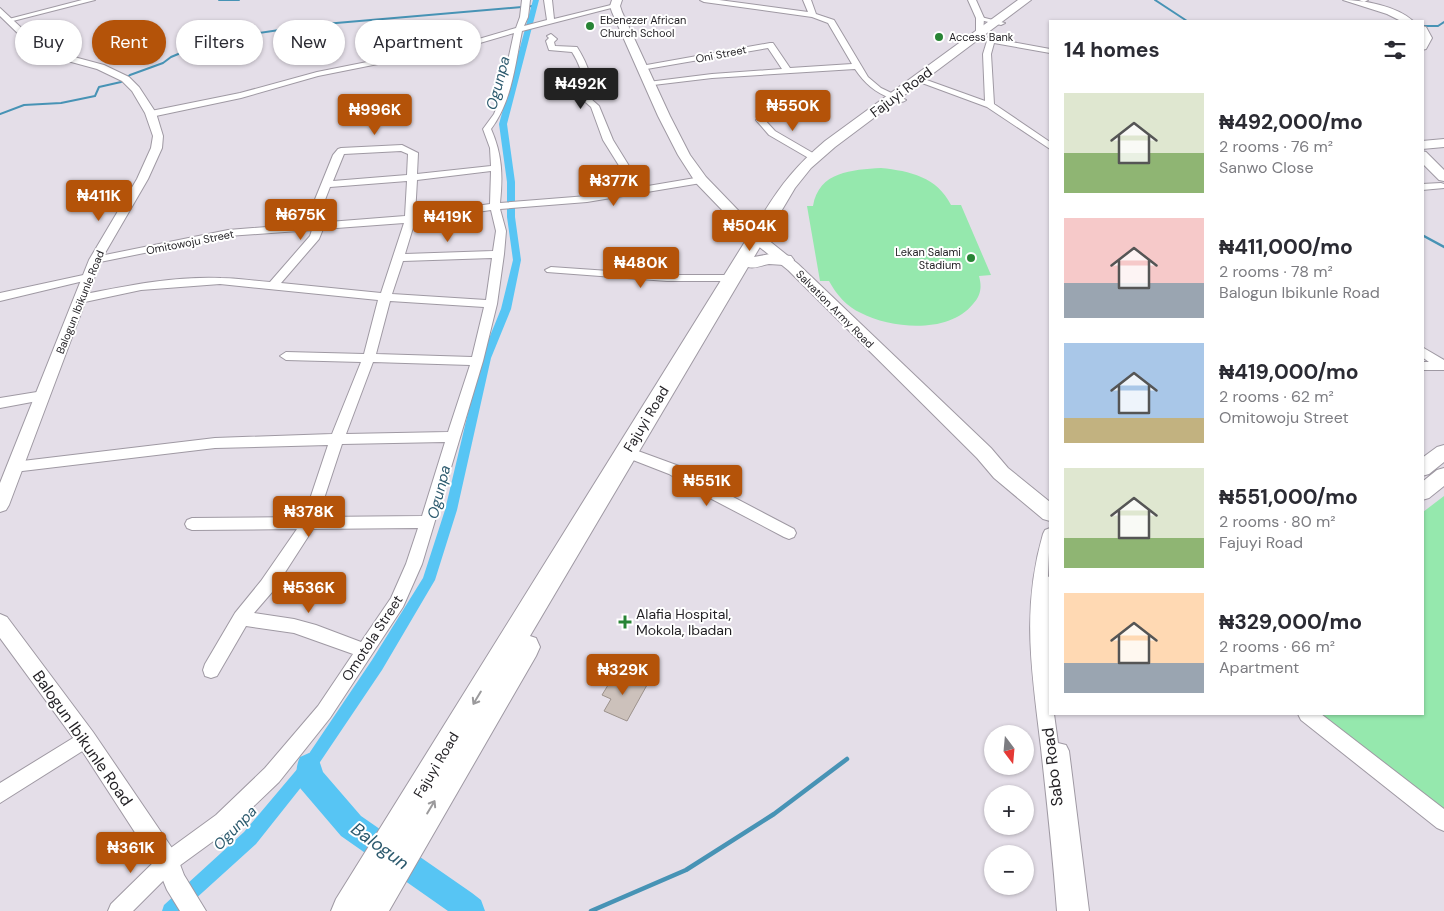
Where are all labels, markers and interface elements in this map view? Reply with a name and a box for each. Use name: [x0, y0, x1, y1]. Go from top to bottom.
place label: Ebenezer African Church School: [600, 13, 686, 40]
chip: Buy: [15, 20, 82, 65]
chip: Rent: [92, 20, 166, 65]
chip: Filters: [176, 20, 263, 65]
chip: New: [273, 20, 345, 65]
chip: Apartment: [355, 20, 481, 65]
marker: Ebenezer African Church School: [584, 20, 596, 32]
place label: Access Bank: [949, 30, 1014, 44]
marker: Access Bank: [933, 31, 945, 43]
text: 14 homes: [1064, 36, 1160, 64]
icon: filters: [1381, 36, 1409, 64]
street label: Oni Street: [694, 42, 748, 66]
water label: Ogunpa: [481, 54, 515, 112]
street label: Fajuyi Road: [866, 63, 936, 121]
pin: ₦492K: [546, 68, 616, 110]
text: ₦492K: [555, 73, 607, 94]
pin: ₦550K: [758, 90, 828, 132]
pin: ₦996K: [340, 94, 410, 136]
text: ₦550K: [766, 95, 820, 116]
text: ₦996K: [349, 99, 401, 120]
text: ₦492,000/mo: [1219, 108, 1363, 136]
icon: home: [1104, 113, 1164, 173]
text: 2 rooms · 76 m²: [1219, 136, 1333, 157]
text: Sanwo Close: [1219, 157, 1313, 178]
pin: ₦377K: [579, 164, 649, 207]
text: ₦377K: [590, 170, 638, 191]
pin: ₦411K: [64, 180, 134, 222]
text: ₦411K: [77, 185, 121, 206]
pin: ₦675K: [266, 198, 336, 241]
pin: ₦419K: [413, 200, 483, 243]
text: ₦675K: [276, 204, 326, 225]
text: ₦419K: [424, 206, 472, 227]
pin: ₦504K: [715, 210, 785, 252]
text: ₦504K: [723, 215, 777, 236]
street label: Omitowoju Street: [145, 227, 235, 257]
text: ₦411,000/mo: [1219, 233, 1353, 261]
icon: home: [1104, 238, 1164, 298]
place label: Lekan Salami Stadium: [895, 245, 961, 272]
pin: ₦480K: [606, 246, 676, 289]
street label: Balogun Ibikunle Road: [53, 248, 107, 356]
text: ₦480K: [614, 252, 668, 273]
marker: Lekan Salami Stadium: [965, 252, 977, 264]
text: 2 rooms · 78 m²: [1219, 261, 1333, 282]
street label: Salvation Army Road: [793, 267, 877, 351]
text: Balogun Ibikunle Road: [1219, 282, 1380, 303]
text: ₦419,000/mo: [1219, 358, 1359, 386]
icon: home: [1104, 363, 1164, 423]
street label: Fajuyi Road: [619, 383, 673, 455]
text: 2 rooms · 62 m²: [1219, 386, 1334, 407]
text: Omitowoju Street: [1219, 407, 1349, 428]
water label: Ogunpa: [423, 463, 455, 521]
pin: ₦551K: [672, 464, 742, 507]
text: ₦551K: [683, 470, 731, 491]
text: ₦551,000/mo: [1219, 483, 1358, 511]
icon: home: [1104, 488, 1164, 548]
pin: ₦378K: [274, 496, 344, 538]
text: ₦378K: [284, 501, 334, 522]
text: 2 rooms · 80 m²: [1219, 511, 1336, 532]
text: Fajuyi Road: [1219, 532, 1303, 553]
pin: ₦536K: [274, 572, 344, 614]
text: ₦536K: [283, 577, 335, 598]
street label: Omotola Street: [337, 592, 407, 684]
place label: Alafia Hospital, Mokola, Ibadan: [636, 605, 732, 639]
text: ₦329,000/mo: [1219, 608, 1362, 636]
icon: home: [1104, 613, 1164, 673]
marker: Alafia Hospital, Mokola, Ibadan: [618, 615, 632, 629]
text: 2 rooms · 66 m²: [1219, 636, 1335, 657]
pin: ₦329K: [588, 654, 658, 696]
text: Apartment: [1219, 657, 1299, 678]
text: ₦329K: [598, 659, 648, 680]
street label: Balogun Ibikunle Road: [28, 666, 137, 810]
one-way arrow: [471, 691, 481, 705]
north arrow: [984, 725, 1034, 775]
map controls: [984, 725, 1034, 895]
street label: Sabo Road: [1037, 726, 1068, 807]
street label: Fajuyi Road: [409, 729, 463, 801]
button: +: [984, 785, 1034, 835]
water label: Ogunpa: [209, 801, 261, 855]
one-way arrow: [427, 801, 437, 815]
water label: Balogun: [346, 817, 414, 875]
pin: ₦361K: [96, 832, 166, 874]
text: ₦361K: [107, 837, 155, 858]
button: −: [984, 845, 1034, 895]

